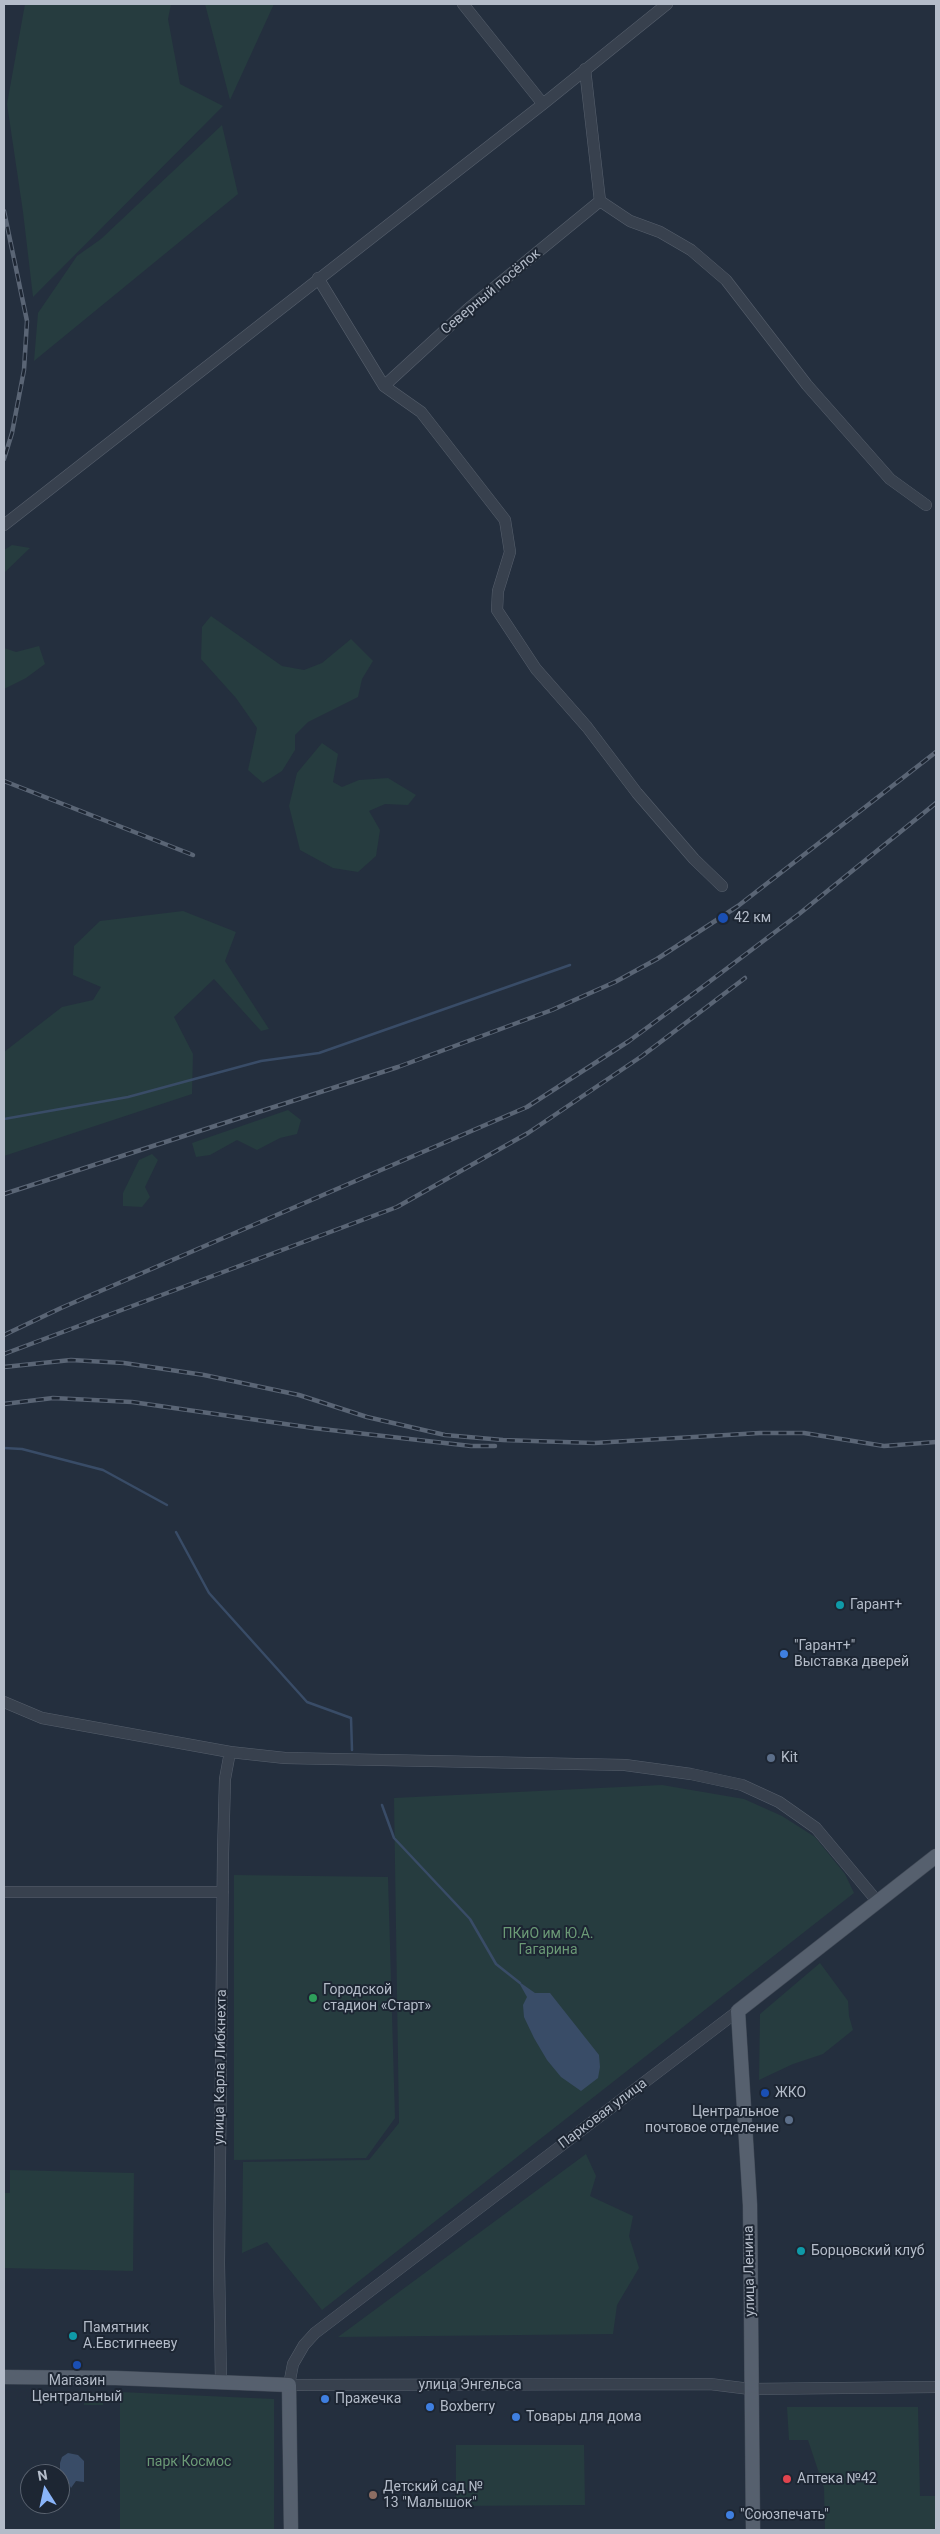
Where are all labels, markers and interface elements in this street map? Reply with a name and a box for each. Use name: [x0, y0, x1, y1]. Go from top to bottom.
street label: Северный посёлок: [438, 245, 544, 339]
place label: 42 км: [734, 910, 771, 926]
marker: 42 км: [716, 911, 730, 925]
place label: Гарант+: [850, 1597, 902, 1613]
marker: Гарант+: [834, 1599, 846, 1611]
place label: "Гарант+" Выставка дверей: [794, 1638, 909, 1670]
marker: "Гарант+" Выставка дверей: [778, 1648, 790, 1660]
place label: Kit: [781, 1750, 798, 1766]
marker: Kit: [765, 1752, 777, 1764]
park label: ПКиО им Ю.А. Гагарина: [503, 1926, 593, 1958]
place label: Городской стадион «Старт»: [323, 1982, 431, 2014]
street label: улица Карла Либкнехта: [211, 1989, 231, 2145]
marker: Городской стадион «Старт»: [307, 1992, 319, 2004]
street label: Парковая улица: [556, 2075, 650, 2153]
place label: ЖКО: [775, 2085, 806, 2101]
marker: ЖКО: [759, 2087, 771, 2099]
place label: Центральное почтовое отделение: [645, 2104, 779, 2136]
marker: Центральное почтовое отделение: [783, 2114, 795, 2126]
street label: улица Ленина: [741, 2225, 759, 2317]
place label: Борцовский клуб: [811, 2243, 925, 2259]
marker: Борцовский клуб: [795, 2245, 807, 2257]
place label: Памятник А.Евстигнееву: [83, 2320, 177, 2352]
marker: Памятник А.Евстигнееву: [67, 2330, 79, 2342]
marker: Магазин Центральный: [71, 2359, 83, 2371]
place label: Магазин Центральный: [32, 2373, 122, 2406]
street label: улица Энгельса: [418, 2377, 522, 2393]
place label: Пражечка: [335, 2391, 401, 2407]
marker: Пражечка: [319, 2393, 331, 2405]
place label: Boxberry: [440, 2399, 495, 2415]
marker: Boxberry: [424, 2401, 436, 2413]
place label: Товары для дома: [526, 2409, 642, 2425]
marker: Товары для дома: [510, 2411, 522, 2423]
park label: парк Космос: [147, 2454, 231, 2470]
north arrow: [20, 2464, 70, 2514]
text: N: [36, 2466, 49, 2484]
place label: Аптека №42: [797, 2471, 877, 2487]
marker: Аптека №42: [781, 2473, 793, 2485]
place label: Детский сад № 13 "Малышок": [383, 2479, 483, 2512]
marker: Детский сад № 13 "Малышок": [367, 2489, 379, 2501]
place label: "Союзпечать": [740, 2507, 829, 2523]
marker: "Союзпечать": [724, 2509, 736, 2521]

